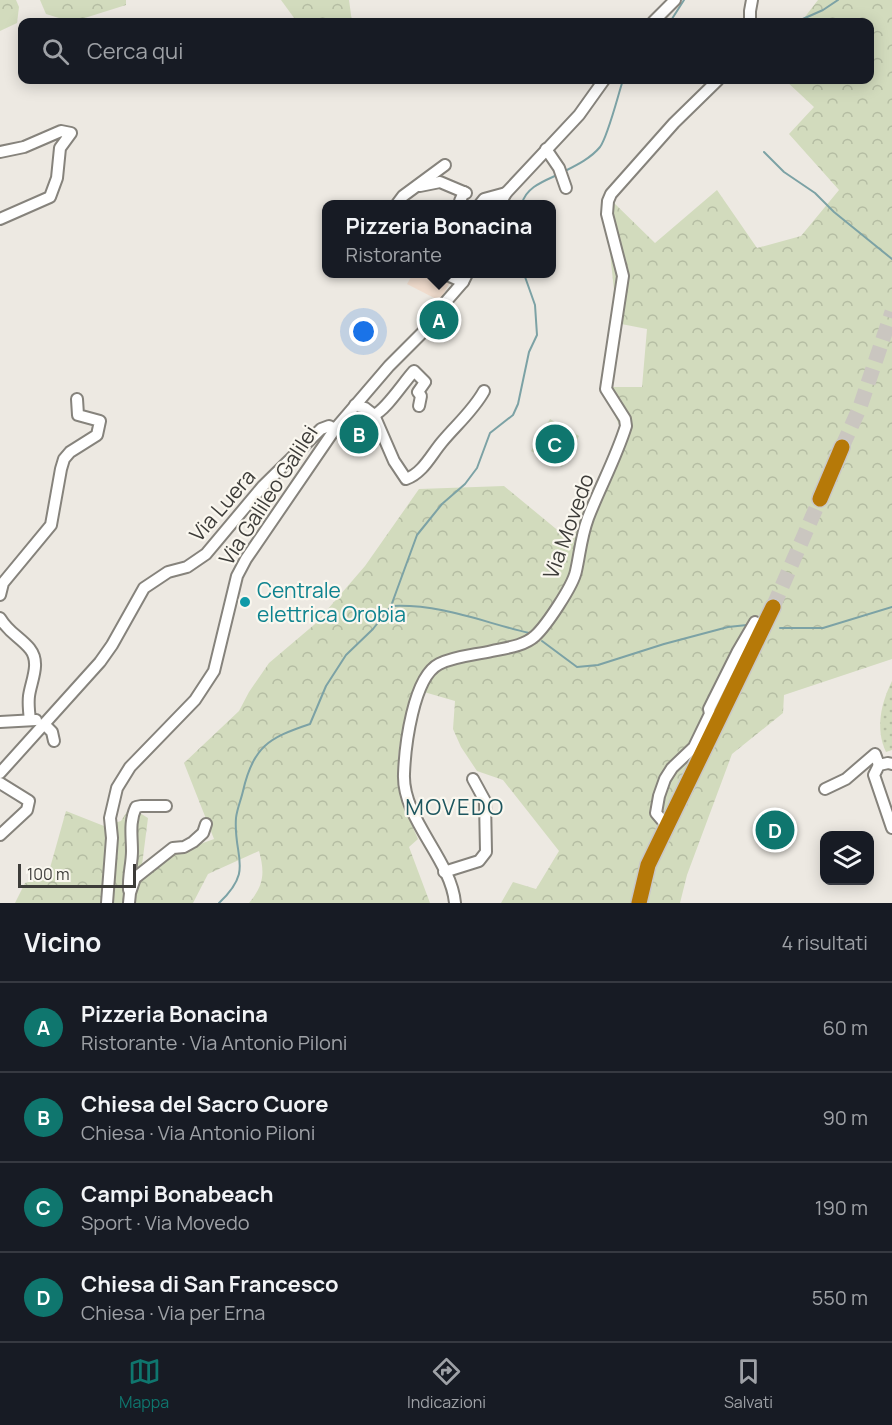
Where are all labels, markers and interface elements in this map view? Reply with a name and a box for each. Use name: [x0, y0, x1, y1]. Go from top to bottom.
search box: [18, 18, 874, 84]
icon: search: [39, 35, 72, 68]
text: Cerca qui: [87, 36, 183, 66]
popup: [322, 200, 556, 278]
text: Pizzeria Bonacina: [346, 211, 532, 241]
text: Ristorante: [346, 241, 442, 268]
pin: A: [420, 298, 458, 342]
your location: [349, 317, 378, 346]
pin: B: [340, 412, 378, 456]
street label: Via Galileo Galilei: [212, 420, 324, 570]
pin: C: [536, 422, 574, 466]
street label: Via Luera: [183, 463, 261, 547]
street label: Via Movedo: [536, 469, 600, 583]
place label: Centrale elettrica Orobia: [257, 576, 406, 628]
marker: Centrale elettrica Orobia: [238, 595, 252, 609]
district label: MOVEDO: [405, 792, 505, 822]
pin: D: [756, 808, 794, 852]
map controls: [820, 831, 874, 885]
button: layers: [820, 831, 874, 885]
scale bar: [18, 861, 136, 888]
text: 100 m: [27, 863, 70, 885]
text: Vicino: [24, 924, 101, 960]
text: 4 risultati: [781, 929, 868, 956]
text: Pizzeria Bonacina: [81, 999, 268, 1029]
text: A: [37, 1014, 50, 1041]
text: 60 m: [822, 1014, 868, 1041]
text: Ristorante · Via Antonio Piloni: [81, 1029, 347, 1056]
text: Chiesa del Sacro Cuore: [81, 1089, 329, 1119]
text: B: [37, 1104, 50, 1131]
text: 90 m: [822, 1104, 868, 1131]
text: Chiesa · Via Antonio Piloni: [81, 1119, 315, 1146]
text: Campi Bonabeach: [81, 1179, 273, 1209]
text: C: [36, 1194, 51, 1221]
text: 190 m: [815, 1194, 868, 1221]
text: Sport · Via Movedo: [81, 1209, 250, 1236]
text: Chiesa di San Francesco: [81, 1269, 339, 1299]
text: D: [36, 1284, 51, 1311]
text: 550 m: [812, 1284, 868, 1311]
text: Chiesa · Via per Erna: [81, 1299, 265, 1326]
tab: Mappa: [119, 1355, 169, 1413]
tab: Indicazioni: [407, 1355, 486, 1413]
tab: Salvati: [724, 1355, 773, 1413]

